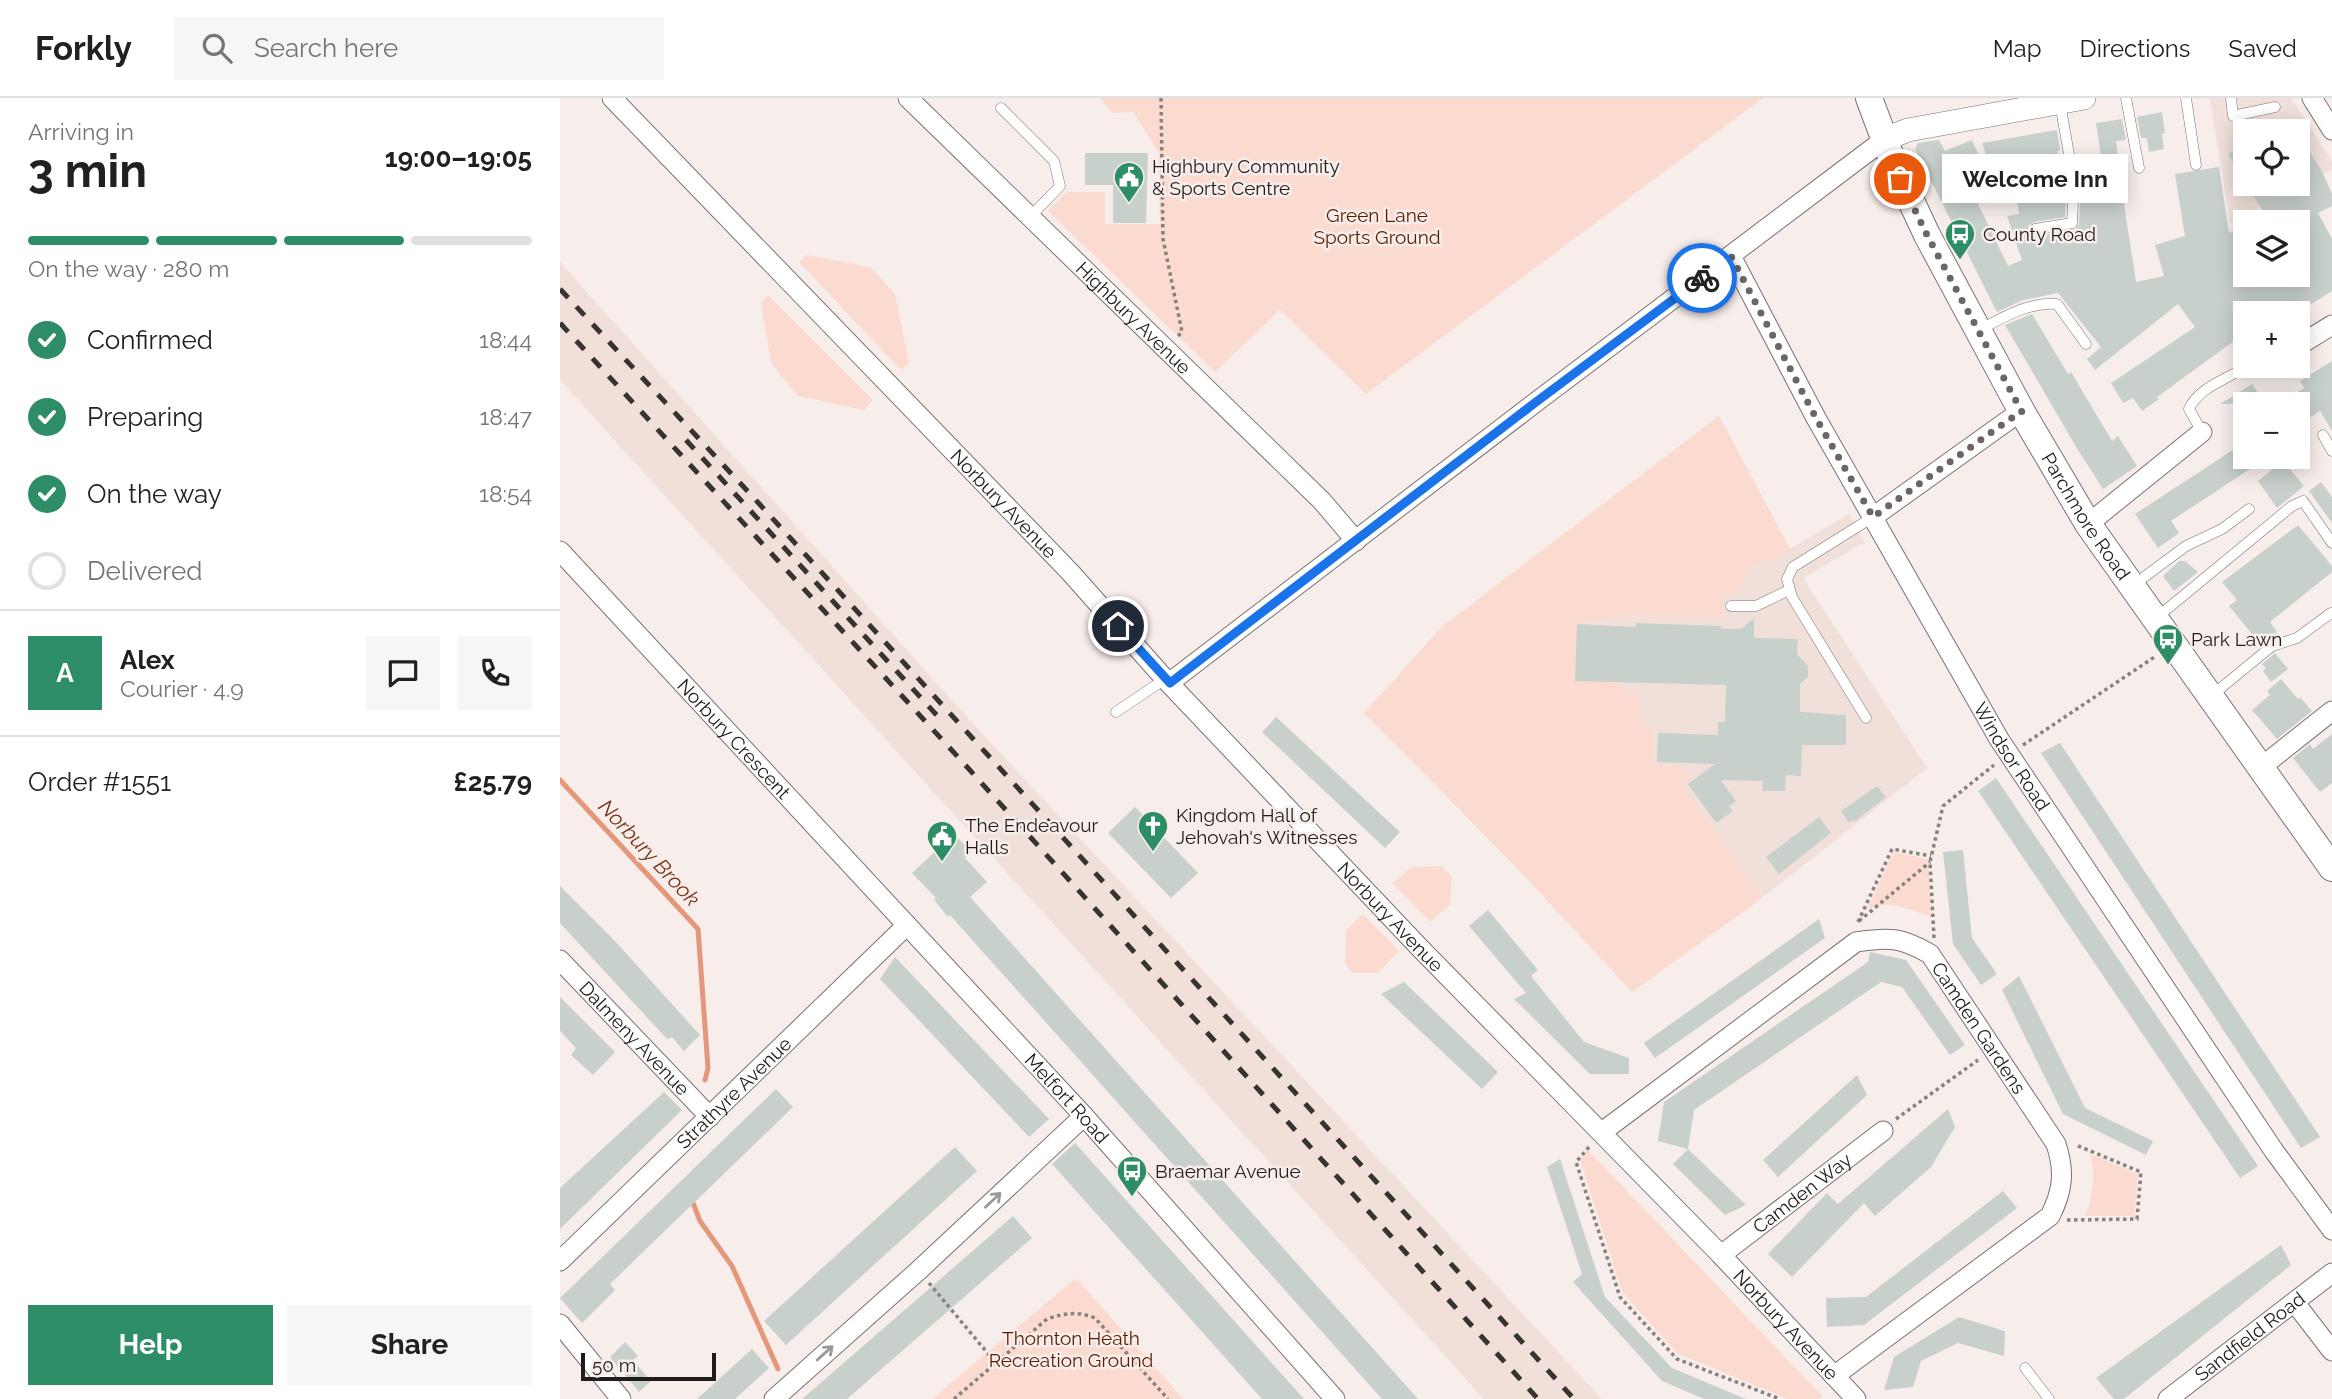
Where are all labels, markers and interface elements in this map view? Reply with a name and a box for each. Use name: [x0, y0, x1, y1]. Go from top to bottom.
search box: [174, 17, 664, 80]
text: Forkly: [35, 29, 132, 68]
icon: search: [198, 29, 236, 67]
text: Search here: [254, 33, 398, 63]
text: Map: [1993, 34, 2042, 63]
text: Directions: [2080, 34, 2190, 63]
text: Saved: [2228, 34, 2297, 63]
text: Arriving in: [28, 118, 134, 145]
map controls: [2233, 119, 2310, 469]
button: locate: [2233, 119, 2310, 196]
text: 19:00–19:05: [385, 143, 532, 173]
text: 3 min: [28, 144, 147, 198]
pin: [1870, 149, 1930, 209]
callout: Welcome Inn: [1942, 154, 2128, 204]
place label: Highbury Community & Sports Centre: [1152, 155, 1340, 199]
public building icon: Highbury Community & Sports Centre: [1112, 160, 1146, 204]
icon: bag: [1881, 160, 1919, 198]
text: Welcome Inn: [1962, 165, 2108, 192]
park label: Green Lane Sports Ground: [1313, 204, 1441, 248]
button: layers: [2233, 210, 2310, 287]
bus stop icon: County Road: [1943, 217, 1977, 261]
place label: County Road: [1983, 223, 2096, 245]
courier: [1667, 243, 1737, 313]
text: On the way · 280 m: [28, 255, 230, 282]
street label: Highbury Avenue: [1072, 257, 1196, 378]
icon: bike: [1683, 259, 1721, 297]
button: +: [2233, 301, 2310, 378]
icon: check: [28, 321, 66, 359]
text: Confirmed: [87, 325, 213, 355]
text: 18:44: [479, 326, 532, 353]
button: −: [2233, 392, 2310, 469]
icon: check: [28, 398, 66, 436]
text: Preparing: [87, 402, 203, 432]
text: 18:47: [479, 403, 532, 430]
street label: Norbury Avenue: [946, 445, 1061, 563]
street label: Parchmore Road: [2037, 449, 2135, 584]
icon: check: [28, 475, 66, 513]
text: On the way: [87, 479, 222, 509]
text: 18:54: [479, 480, 532, 507]
text: Delivered: [87, 556, 202, 586]
pin: [1088, 596, 1148, 656]
icon: home: [1099, 607, 1137, 645]
bus stop icon: Park Lawn: [2151, 622, 2185, 666]
place label: Park Lawn: [2191, 628, 2282, 650]
button: chat: [366, 636, 440, 710]
button: phone: [458, 636, 532, 710]
text: Alex: [120, 645, 175, 675]
text: A: [56, 658, 74, 688]
street label: Norbury Crescent: [673, 674, 795, 804]
text: Courier · 4.9: [120, 675, 244, 702]
street label: Windsor Road: [1969, 698, 2055, 815]
text: Order #1551: [28, 767, 171, 797]
text: £25.79: [454, 767, 532, 797]
water label: Norbury Brook: [594, 794, 705, 911]
place label: Kingdom Hall of Jehovah's Witnesses: [1176, 804, 1357, 848]
church icon: Kingdom Hall of Jehovah's Witnesses: [1136, 809, 1170, 853]
place label: The Endeavour Halls: [965, 814, 1099, 858]
public building icon: The Endeavour Halls: [925, 819, 959, 863]
street label: Norbury Avenue: [1333, 857, 1448, 976]
street label: Camden Gardens: [1927, 958, 2031, 1098]
street label: Dalmeny Avenue: [575, 976, 694, 1100]
street label: Strathyre Avenue: [672, 1032, 796, 1153]
street label: Melfort Road: [1021, 1049, 1114, 1147]
street label: Camden Way: [1748, 1148, 1856, 1238]
bus stop icon: Braemar Avenue: [1115, 1154, 1149, 1198]
place label: Braemar Avenue: [1155, 1160, 1301, 1182]
one-way arrow: [984, 1192, 1001, 1209]
street label: Norbury Avenue: [1729, 1265, 1843, 1384]
street label: Sandfield Road: [2190, 1287, 2309, 1385]
button: Help: [28, 1305, 273, 1385]
button: Share: [287, 1305, 532, 1385]
park label: Thornton Heath Recreation Ground: [989, 1327, 1153, 1371]
one-way arrow: [816, 1345, 833, 1362]
scale bar: [581, 1350, 716, 1382]
text: 50 m: [592, 1354, 636, 1376]

